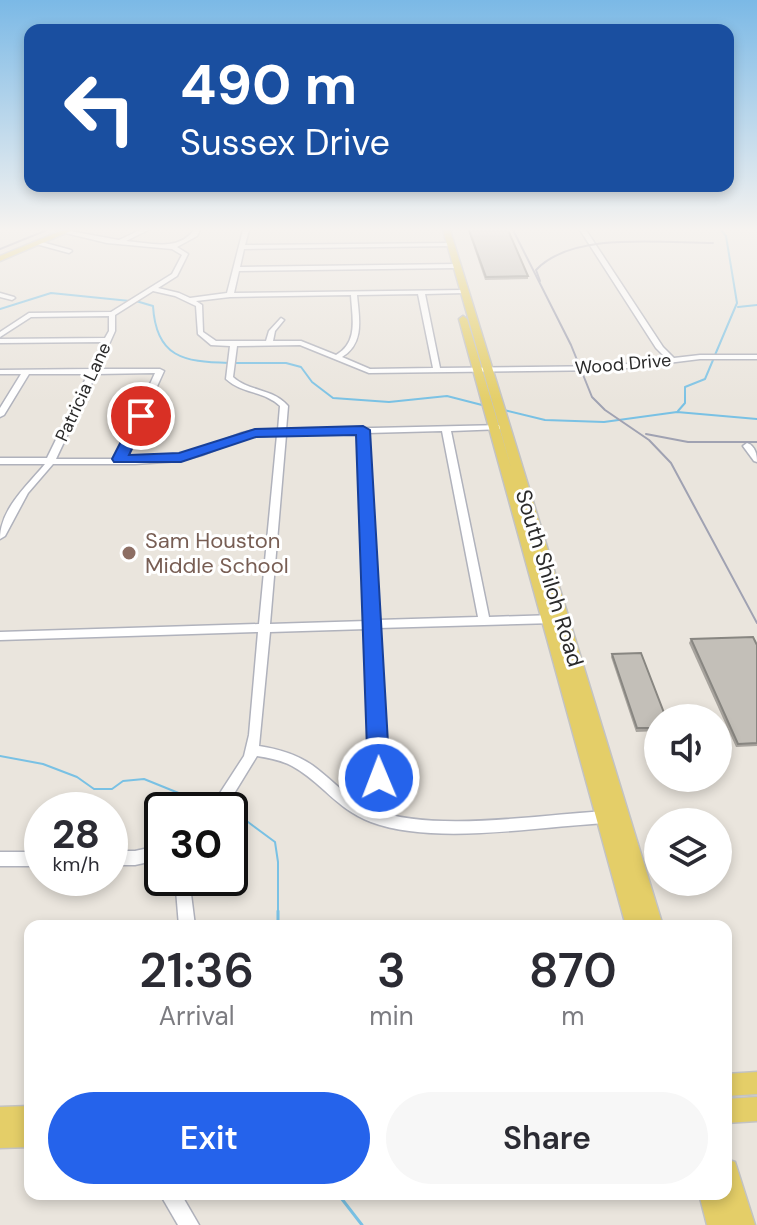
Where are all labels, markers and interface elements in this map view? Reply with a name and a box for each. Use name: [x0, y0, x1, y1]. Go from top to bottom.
text: 490 m: [180, 48, 357, 121]
icon: left: [48, 56, 152, 160]
text: Sussex Drive: [180, 119, 390, 166]
street label: Patricia Lane: [50, 339, 116, 445]
street label: Wood Drive: [574, 348, 672, 380]
pin: [107, 382, 175, 450]
icon: arrive: [119, 394, 163, 438]
street label: South Shiloh Road: [509, 486, 590, 670]
place label: Sam Houston Middle School: [145, 526, 289, 580]
marker: Sam Houston Middle School: [120, 544, 138, 562]
map controls: [644, 704, 732, 896]
button: sound: [644, 704, 732, 792]
position arrow: [337, 736, 421, 820]
speed limit sign: 30: [144, 792, 248, 896]
text: 28: [52, 808, 100, 860]
button: layers: [644, 808, 732, 896]
text: km/h: [52, 851, 100, 877]
text: 21:36: [139, 939, 254, 1002]
text: 3: [377, 939, 406, 1002]
text: 870: [529, 939, 617, 1002]
text: Arrival: [159, 999, 235, 1033]
text: min: [369, 999, 414, 1033]
text: m: [561, 999, 584, 1033]
button: Exit: [48, 1092, 370, 1184]
button: Share: [386, 1092, 708, 1184]

